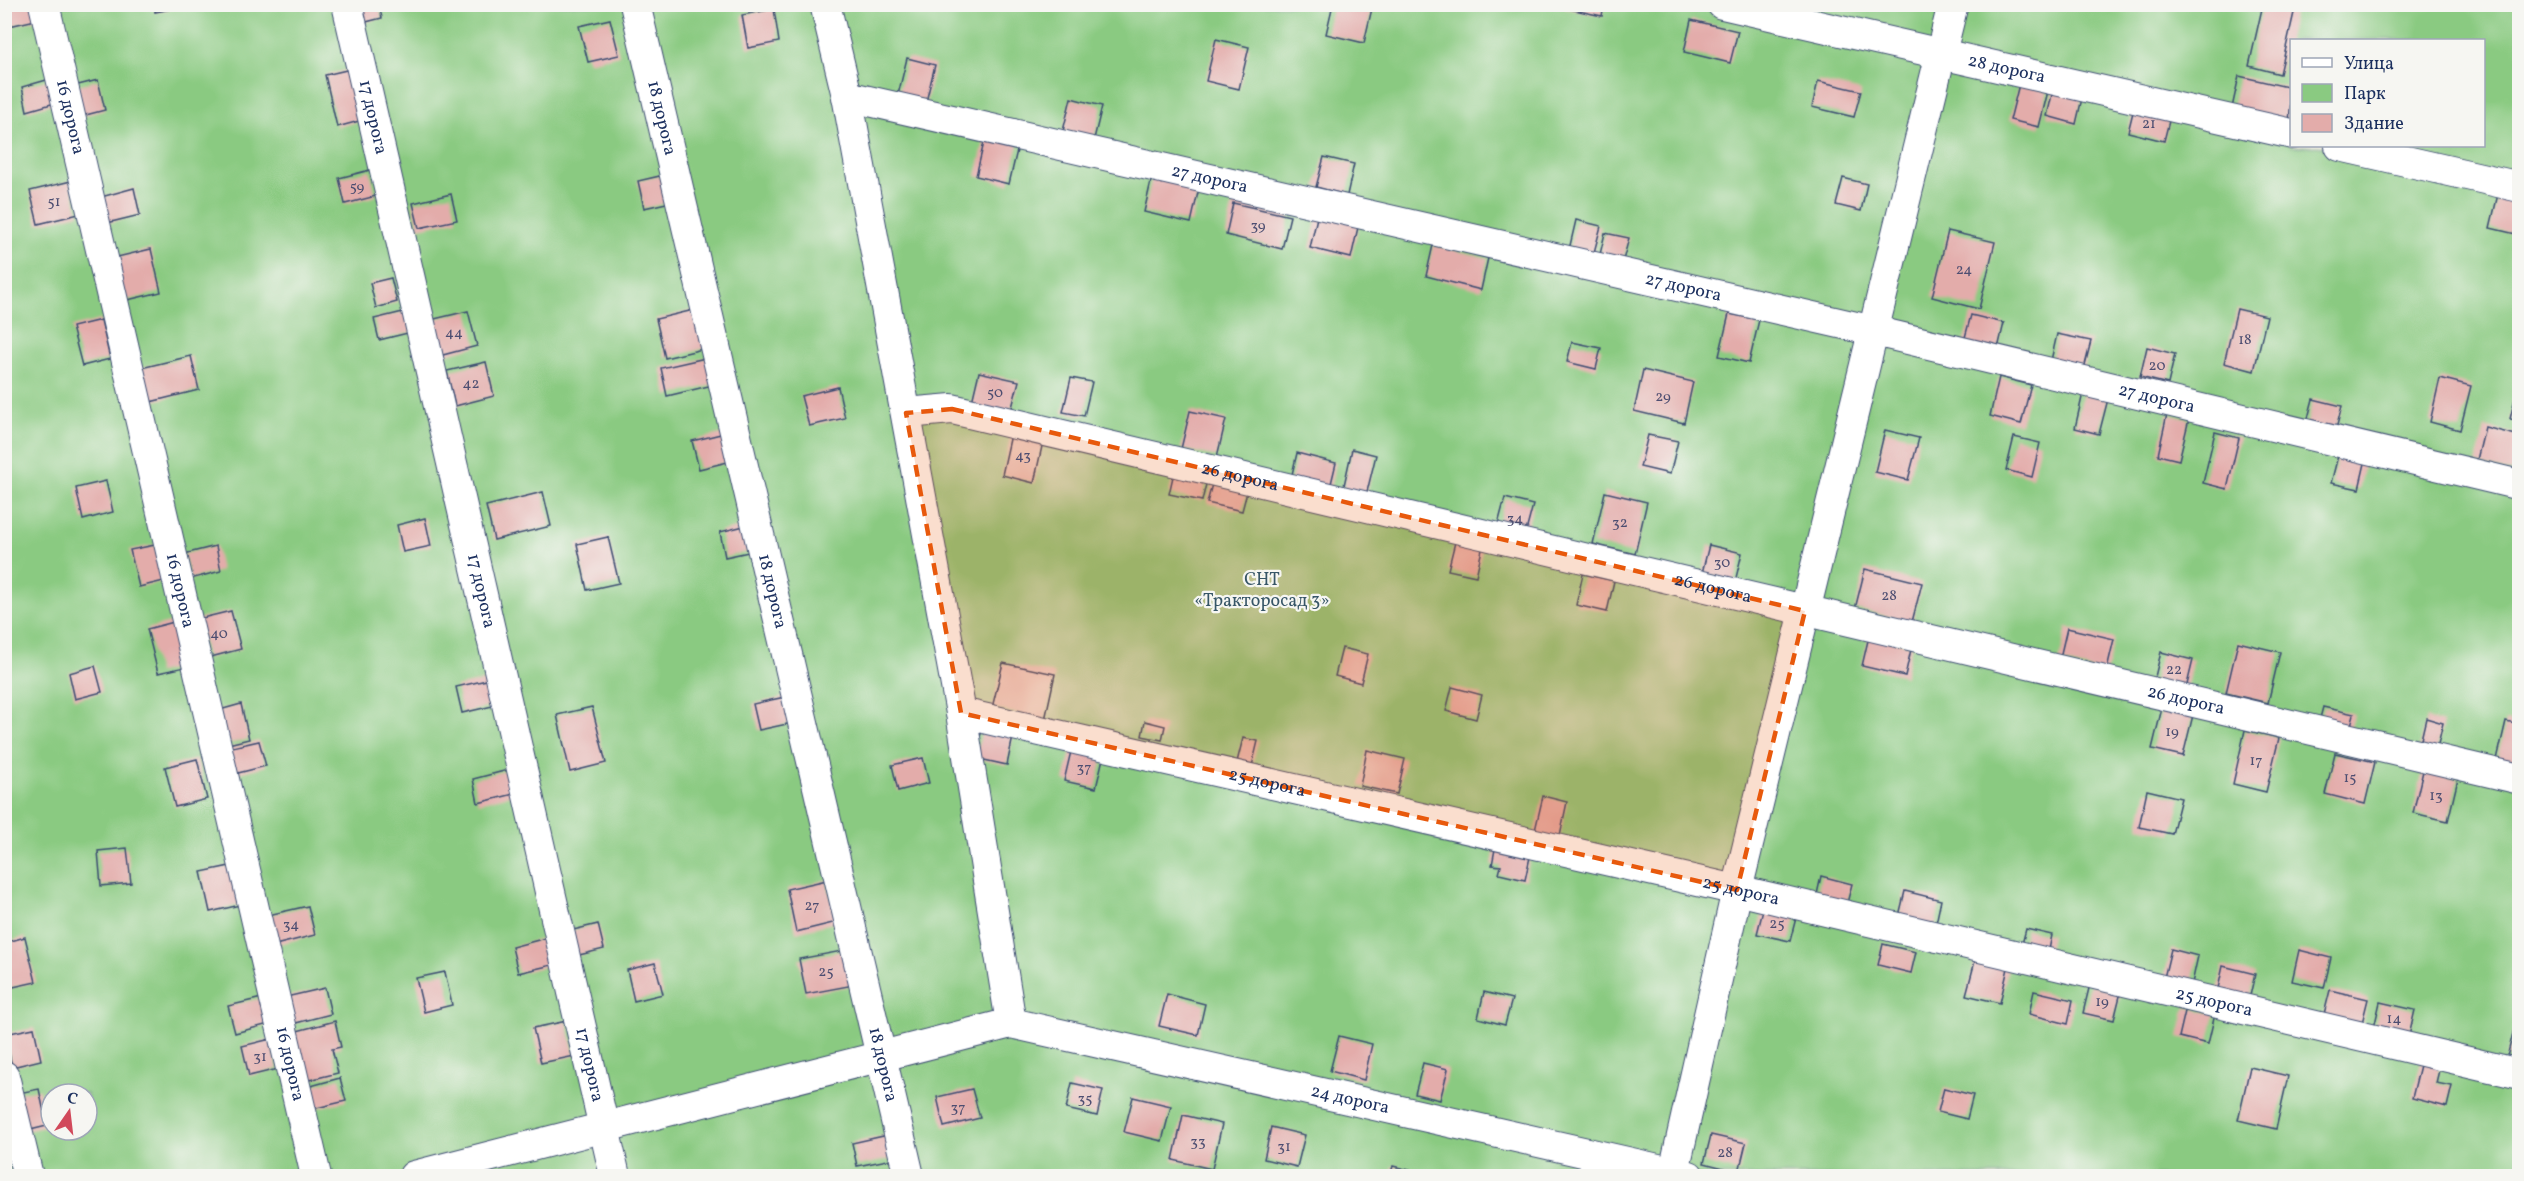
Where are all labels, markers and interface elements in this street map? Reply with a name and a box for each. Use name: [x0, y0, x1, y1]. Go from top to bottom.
legend: [2290, 39, 2485, 147]
street label: 28 дорога: [1965, 48, 2048, 90]
text: Улица: [2344, 52, 2394, 77]
street label: 16 дорога: [49, 77, 91, 157]
street label: 17 дорога: [352, 77, 394, 157]
street label: 18 дорога: [641, 78, 682, 158]
text: Парк: [2344, 82, 2386, 107]
text: Здание: [2344, 112, 2404, 137]
house number: 21: [2142, 114, 2156, 135]
street label: 27 дорога: [1169, 158, 1251, 200]
house number: 59: [350, 177, 365, 198]
house number: 51: [47, 192, 61, 213]
house number: 39: [1250, 216, 1266, 237]
house number: 24: [1956, 260, 1972, 281]
street label: 27 дорога: [1643, 266, 1724, 308]
house number: 44: [445, 323, 463, 344]
house number: 18: [2238, 330, 2252, 351]
house number: 20: [2149, 356, 2165, 377]
house number: 42: [462, 374, 480, 395]
street label: 27 дорога: [2116, 377, 2197, 420]
house number: 50: [987, 383, 1003, 404]
house number: 29: [1655, 387, 1671, 408]
house number: 43: [1015, 446, 1031, 467]
street label: 26 дорога: [1199, 456, 1281, 498]
house number: 34: [1507, 509, 1523, 530]
house number: 32: [1612, 513, 1628, 534]
street label: 16 дорога: [159, 550, 201, 630]
street label: 17 дорога: [461, 551, 502, 631]
street label: 18 дорога: [751, 551, 793, 631]
house number: 30: [1714, 553, 1730, 574]
street label: 26 дорога: [1672, 567, 1754, 610]
park label: СНТ «Тракторосад 3»: [1195, 568, 1329, 614]
house number: 28: [1881, 586, 1897, 607]
house number: 40: [210, 624, 228, 645]
house number: 22: [2166, 660, 2182, 681]
street label: 26 дорога: [2145, 679, 2227, 721]
house number: 19: [2165, 722, 2179, 743]
house number: 17: [2249, 751, 2263, 772]
house number: 37: [1077, 758, 1091, 779]
street label: 25 дорога: [1226, 762, 1308, 804]
house number: 15: [2343, 768, 2357, 789]
house number: 13: [2429, 786, 2443, 807]
street label: 25 дорога: [1700, 870, 1782, 912]
house number: 27: [805, 896, 819, 917]
house number: 25: [1769, 914, 1785, 935]
house number: 34: [283, 915, 299, 936]
house number: 25: [818, 962, 834, 983]
street label: 25 дорога: [2173, 981, 2255, 1023]
house number: 19: [2095, 992, 2109, 1013]
house number: 14: [2387, 1009, 2401, 1030]
street label: 16 дорога: [269, 1024, 311, 1104]
street label: 18 дорога: [862, 1024, 904, 1104]
street label: 17 дорога: [569, 1025, 610, 1104]
house number: 31: [253, 1047, 267, 1068]
street label: 24 дорога: [1308, 1079, 1392, 1121]
north arrow: [39, 1082, 99, 1142]
text: С: [64, 1087, 80, 1111]
house number: 35: [1078, 1089, 1092, 1110]
house number: 37: [951, 1098, 965, 1119]
house number: 33: [1190, 1132, 1206, 1153]
house number: 31: [1277, 1137, 1291, 1158]
house number: 28: [1717, 1143, 1733, 1164]

